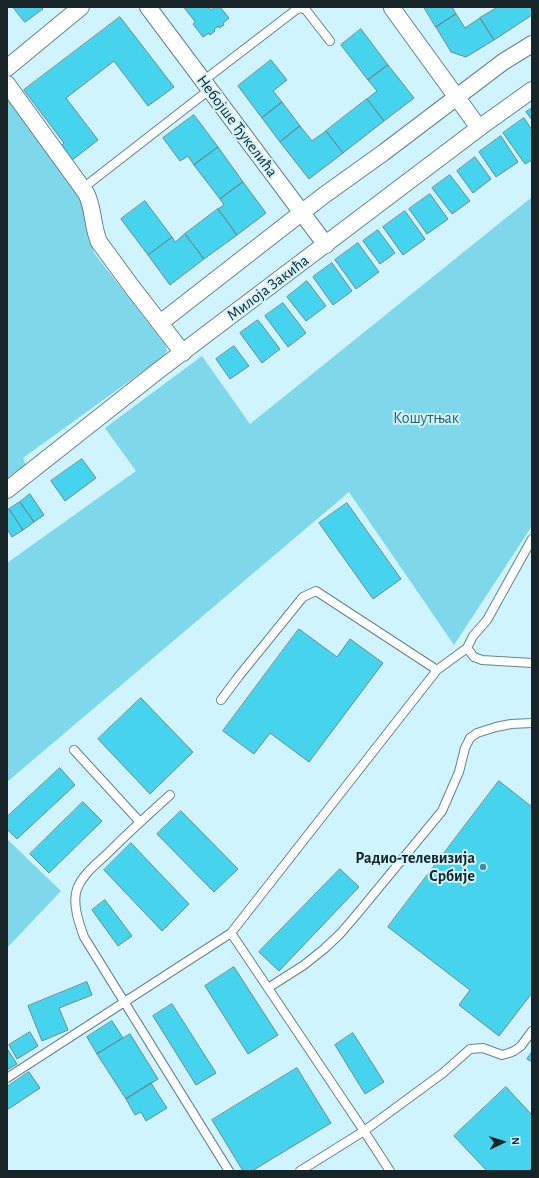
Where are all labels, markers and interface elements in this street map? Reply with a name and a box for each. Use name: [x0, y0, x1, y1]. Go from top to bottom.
street label: Небојше Ђукелића: [192, 71, 282, 181]
street label: Милоја Закића: [223, 251, 313, 325]
park label: Кошутњак: [393, 408, 459, 428]
place label: Радио-телевизија Србије: [355, 848, 475, 886]
marker: Радио-телевизија Србије: [478, 862, 488, 872]
north arrow: [483, 1122, 523, 1162]
text: N: [510, 1137, 521, 1145]

